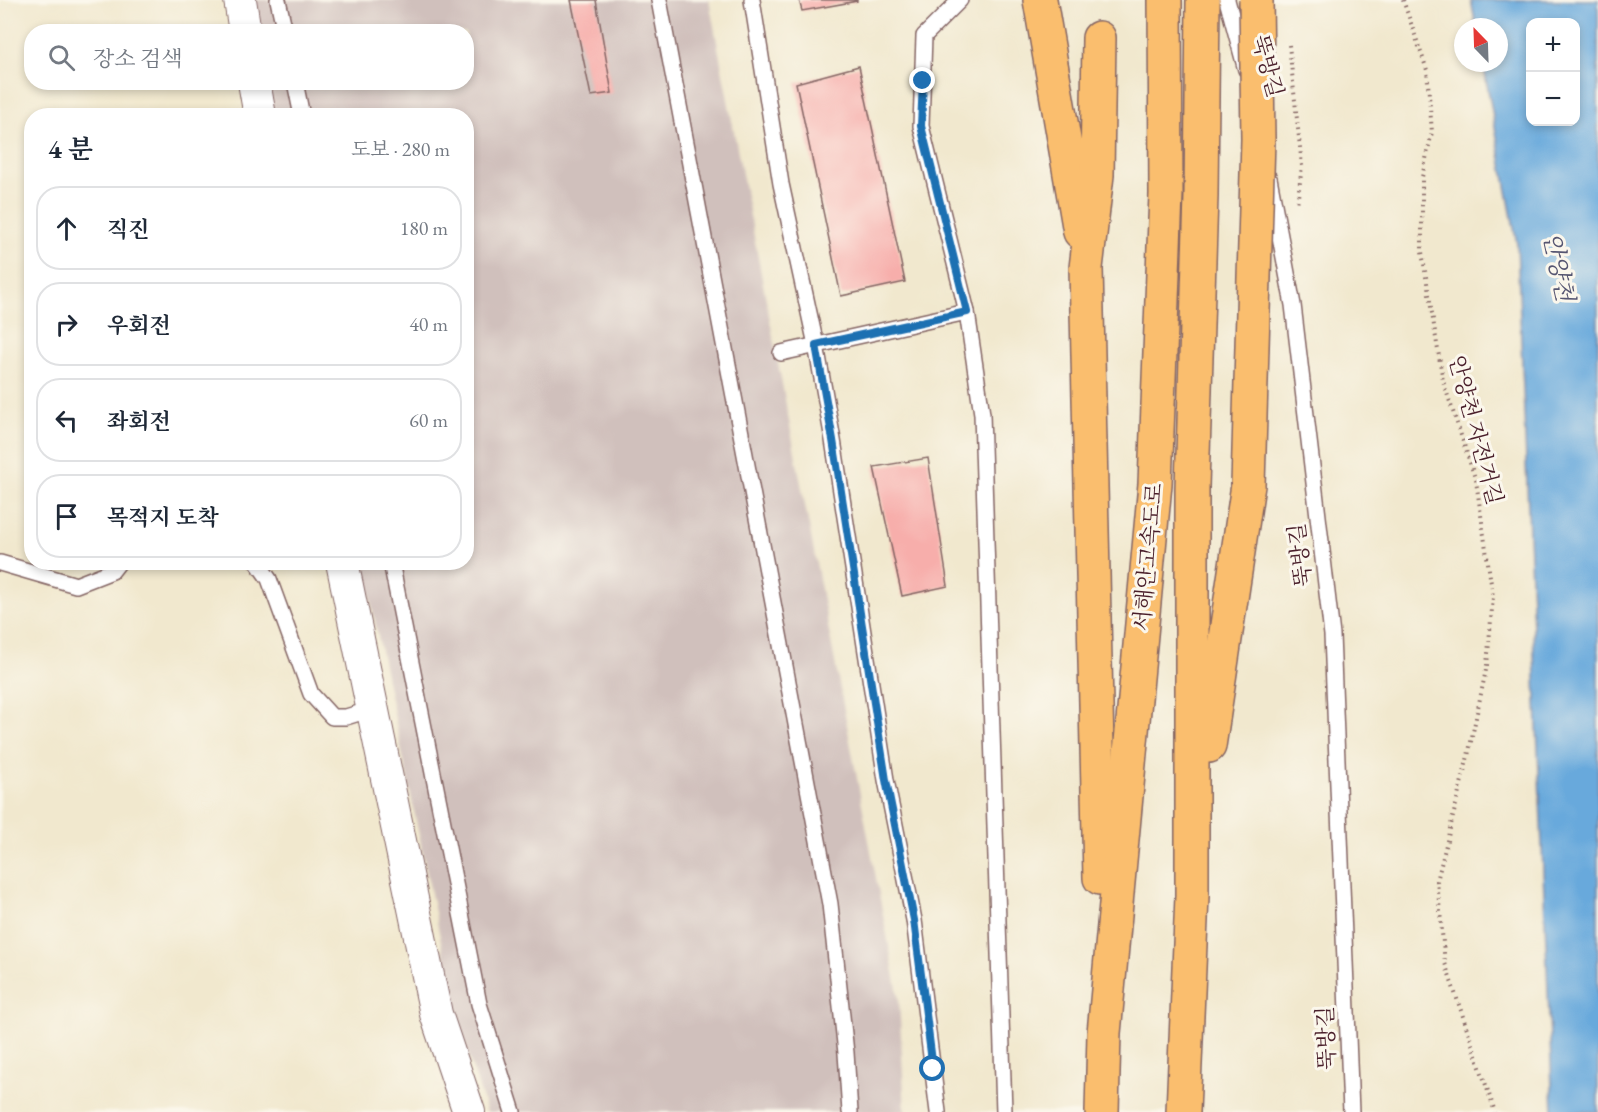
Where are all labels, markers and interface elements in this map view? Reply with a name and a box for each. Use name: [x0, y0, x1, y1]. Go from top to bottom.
north arrow: [1454, 18, 1508, 72]
map controls: [1526, 18, 1580, 126]
button: +: [1526, 18, 1580, 72]
search box: [24, 24, 474, 90]
street label: 뚝방길: [1246, 31, 1290, 101]
icon: search: [45, 41, 78, 74]
text: 장소 검색: [93, 44, 182, 73]
route end: [909, 67, 935, 93]
button: −: [1526, 72, 1580, 126]
text: 4 분: [48, 132, 93, 166]
text: 도보 · 280 m: [351, 136, 450, 162]
icon: ahead: [50, 212, 83, 245]
text: 직진: [107, 215, 150, 244]
text: 180 m: [400, 215, 448, 241]
water label: 안양천: [1537, 230, 1582, 306]
icon: right: [50, 308, 83, 341]
text: 우회전: [107, 311, 171, 340]
text: 40 m: [409, 311, 448, 337]
street label: 안양천 자전거길: [1442, 352, 1510, 508]
icon: left: [50, 404, 83, 437]
text: 좌회전: [107, 407, 171, 436]
text: 60 m: [409, 407, 448, 433]
street label: 서해안고속도로: [1127, 482, 1169, 632]
icon: arrive: [50, 500, 83, 533]
text: 목적지 도착: [107, 503, 218, 532]
street label: 뚝방길: [1282, 522, 1318, 588]
street label: 뚝방길: [1310, 1006, 1342, 1070]
route start: [919, 1055, 945, 1081]

